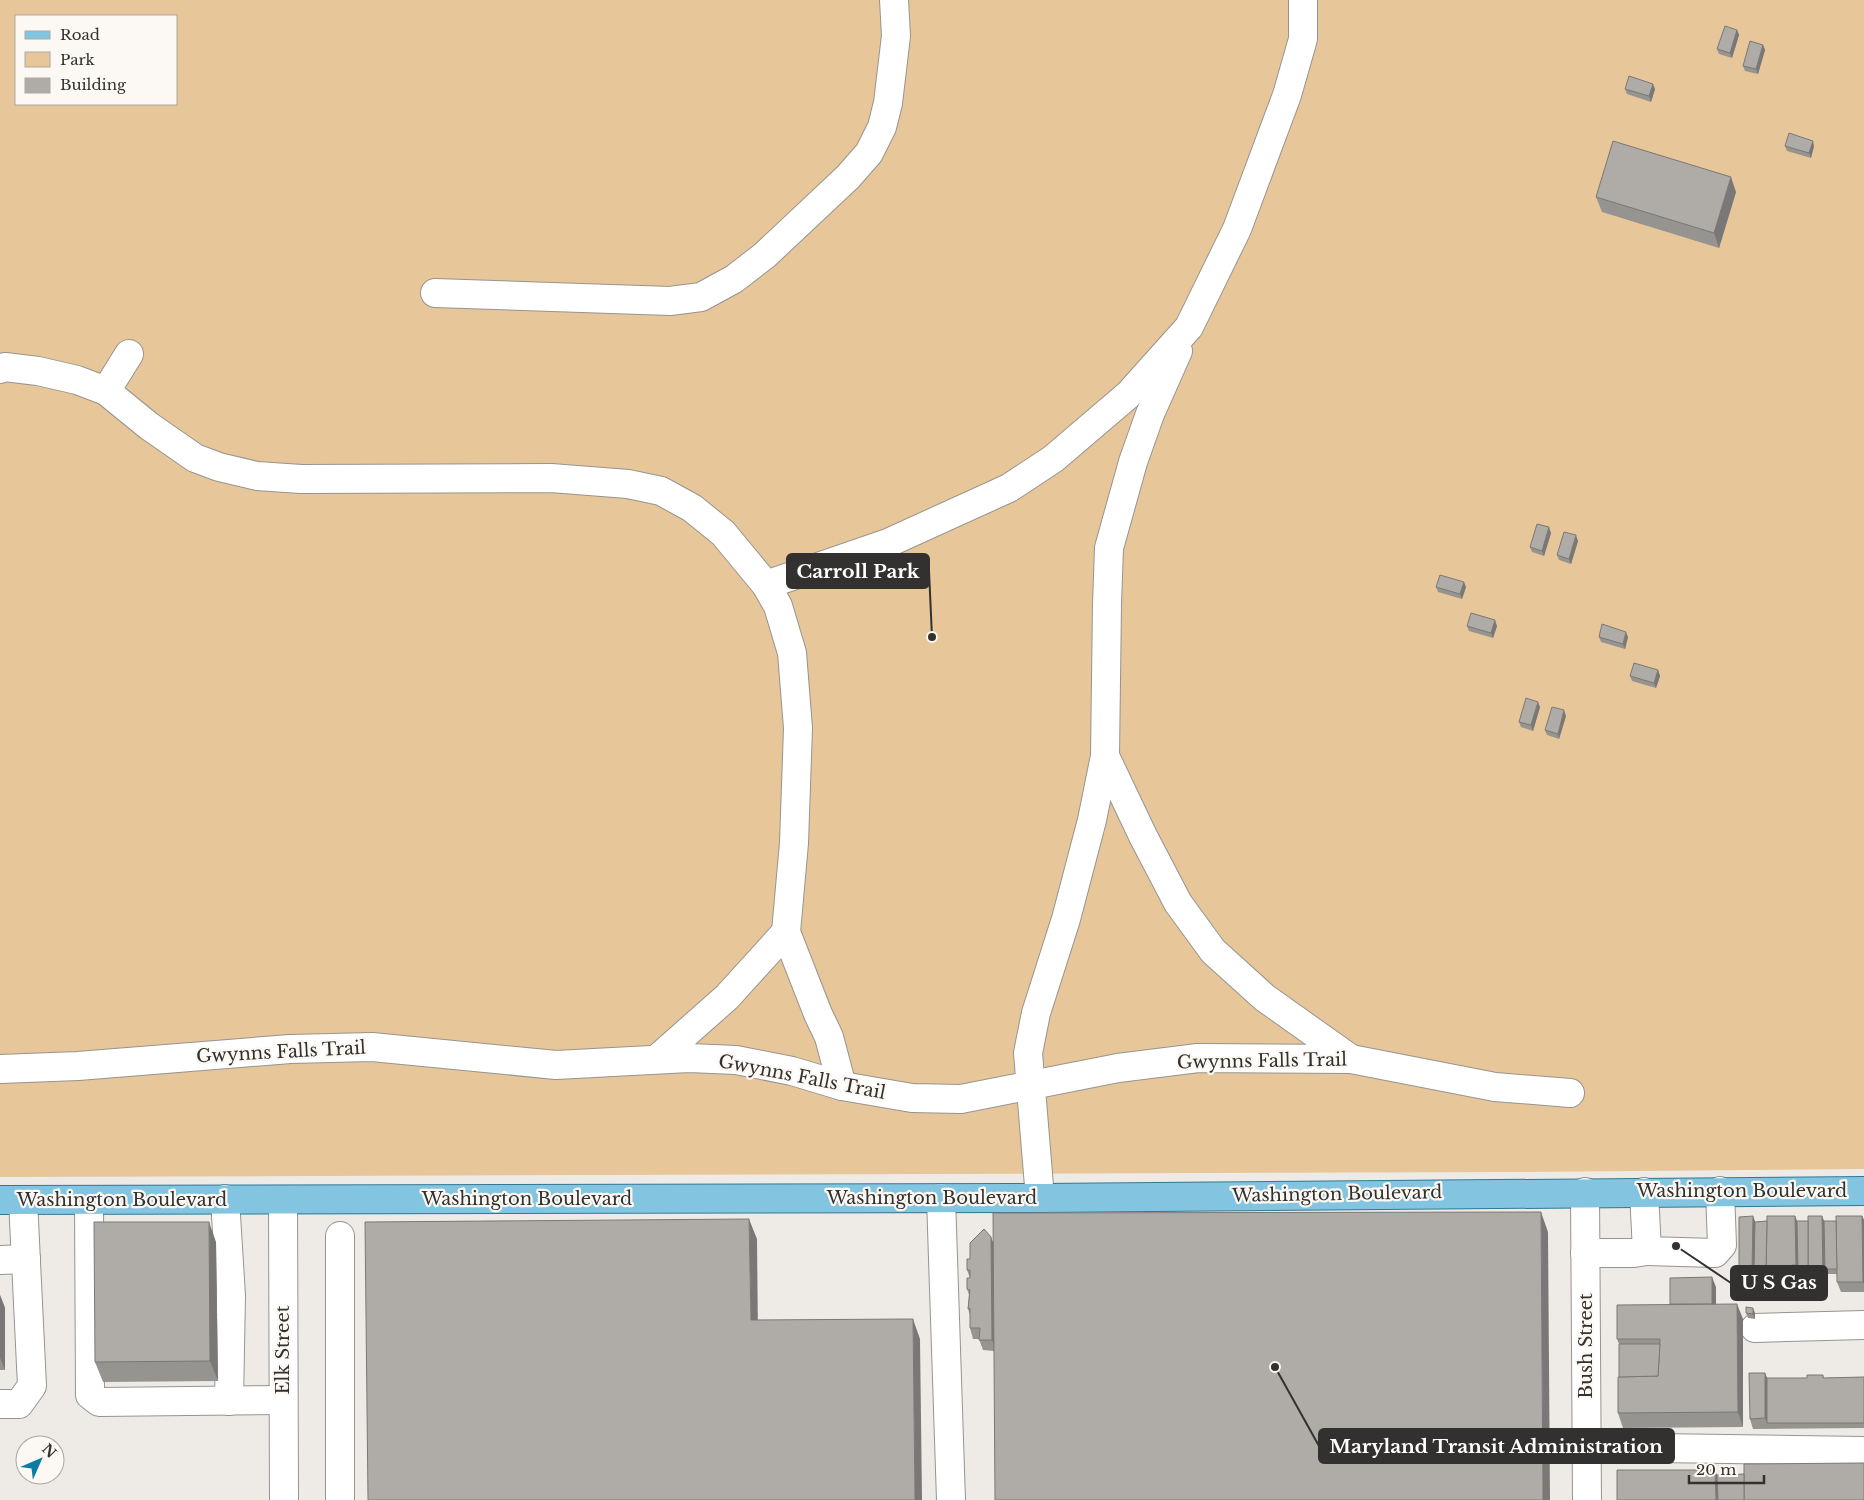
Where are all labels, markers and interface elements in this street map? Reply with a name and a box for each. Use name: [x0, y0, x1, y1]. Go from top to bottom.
legend: [15, 15, 178, 105]
text: Road: [60, 25, 100, 44]
text: Park: [60, 50, 96, 69]
text: Building: [60, 75, 127, 94]
callout: Carroll Park: [787, 554, 929, 588]
text: Carroll Park: [797, 560, 920, 583]
street label: Gwynns Falls Trail: [196, 1037, 367, 1067]
street label: Gwynns Falls Trail: [1177, 1049, 1347, 1073]
street label: Gwynns Falls Trail: [716, 1050, 888, 1104]
street label: Washington Boulevard: [1636, 1180, 1847, 1202]
street label: Washington Boulevard: [1231, 1181, 1442, 1207]
street label: Washington Boulevard: [826, 1187, 1037, 1209]
street label: Washington Boulevard: [421, 1188, 632, 1210]
street label: Washington Boulevard: [16, 1189, 227, 1211]
callout: U S Gas: [1731, 1266, 1827, 1300]
text: U S Gas: [1741, 1271, 1817, 1294]
street label: Bush Street: [1575, 1293, 1597, 1399]
street label: Elk Street: [272, 1305, 294, 1395]
callout: Maryland Transit Administration: [1319, 1429, 1674, 1463]
north arrow: [15, 1435, 65, 1485]
text: Maryland Transit Administration: [1329, 1435, 1663, 1458]
text: N: [38, 1440, 60, 1462]
scale bar: [1689, 1452, 1764, 1484]
text: 20 m: [1696, 1460, 1736, 1479]

